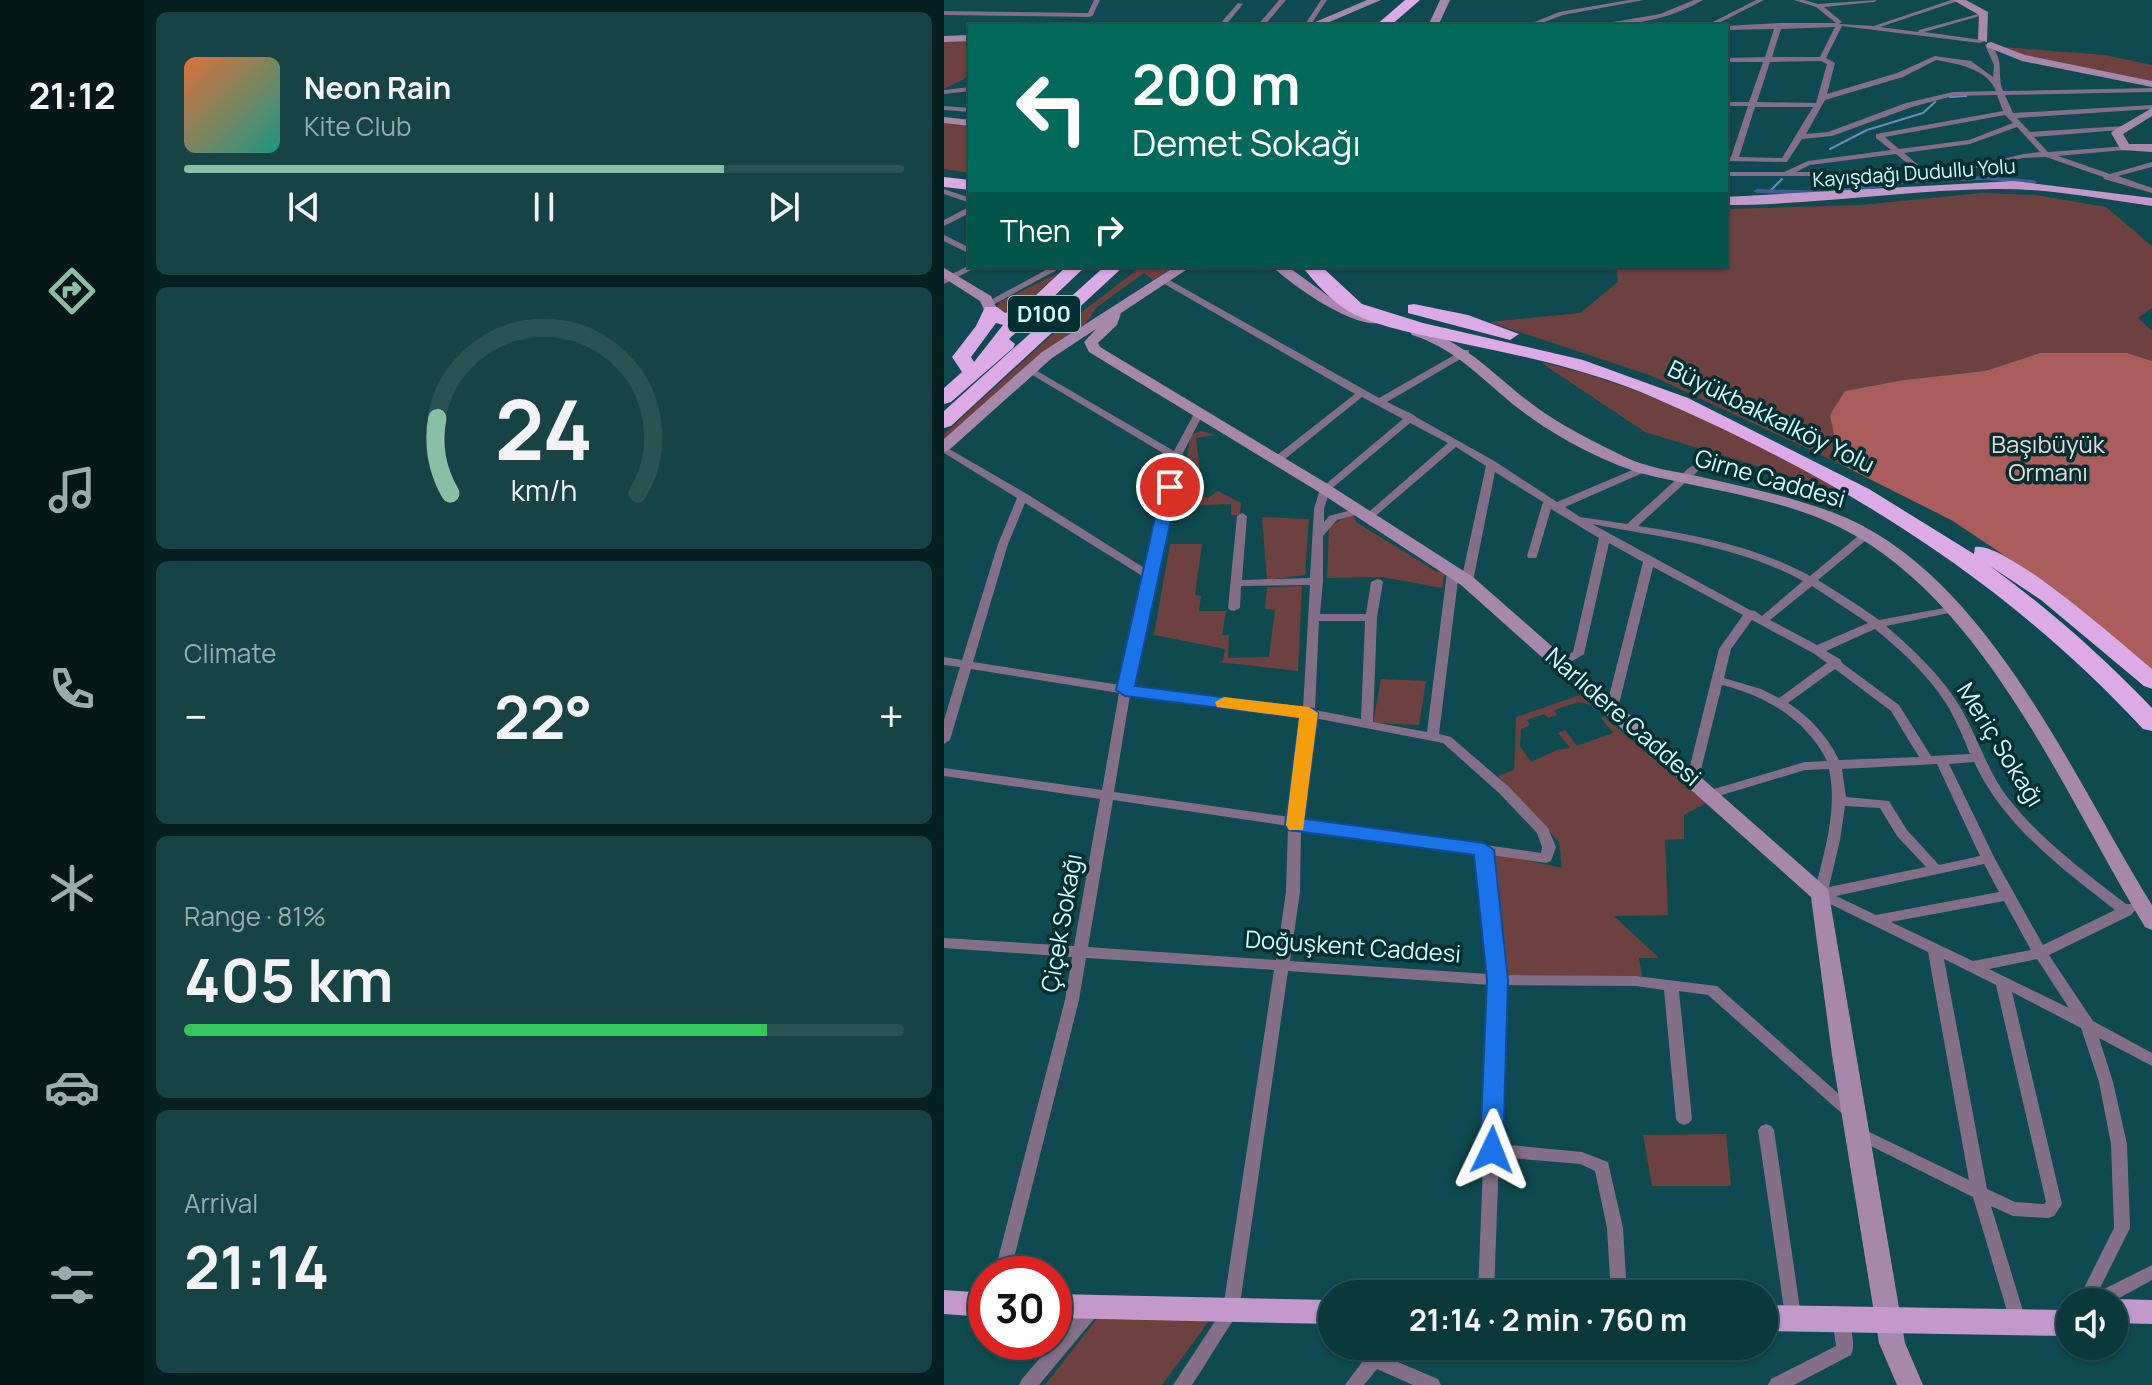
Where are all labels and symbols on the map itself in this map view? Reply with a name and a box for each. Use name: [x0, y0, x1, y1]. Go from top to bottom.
street label: Kayışdağı Dudullu Yolu: [1811, 152, 2017, 193]
road number: D100: [1008, 296, 1080, 332]
street label: Büyükbakkalköy Yolu: [1663, 351, 1881, 480]
park label: Başıbüyük Ormanı: [1991, 427, 2106, 488]
street label: Girne Caddesi: [1691, 440, 1850, 515]
pin: [1136, 453, 1204, 521]
street label: Narlıdere Caddesi: [1539, 639, 1709, 793]
street label: Meriç Sokağı: [1950, 676, 2053, 813]
street label: Çiçek Sokağı: [1032, 851, 1089, 995]
street label: Doğuşkent Caddesi: [1244, 921, 1462, 970]
position arrow: [1450, 1108, 1534, 1192]
speed limit sign: 30: [968, 1256, 1072, 1360]

